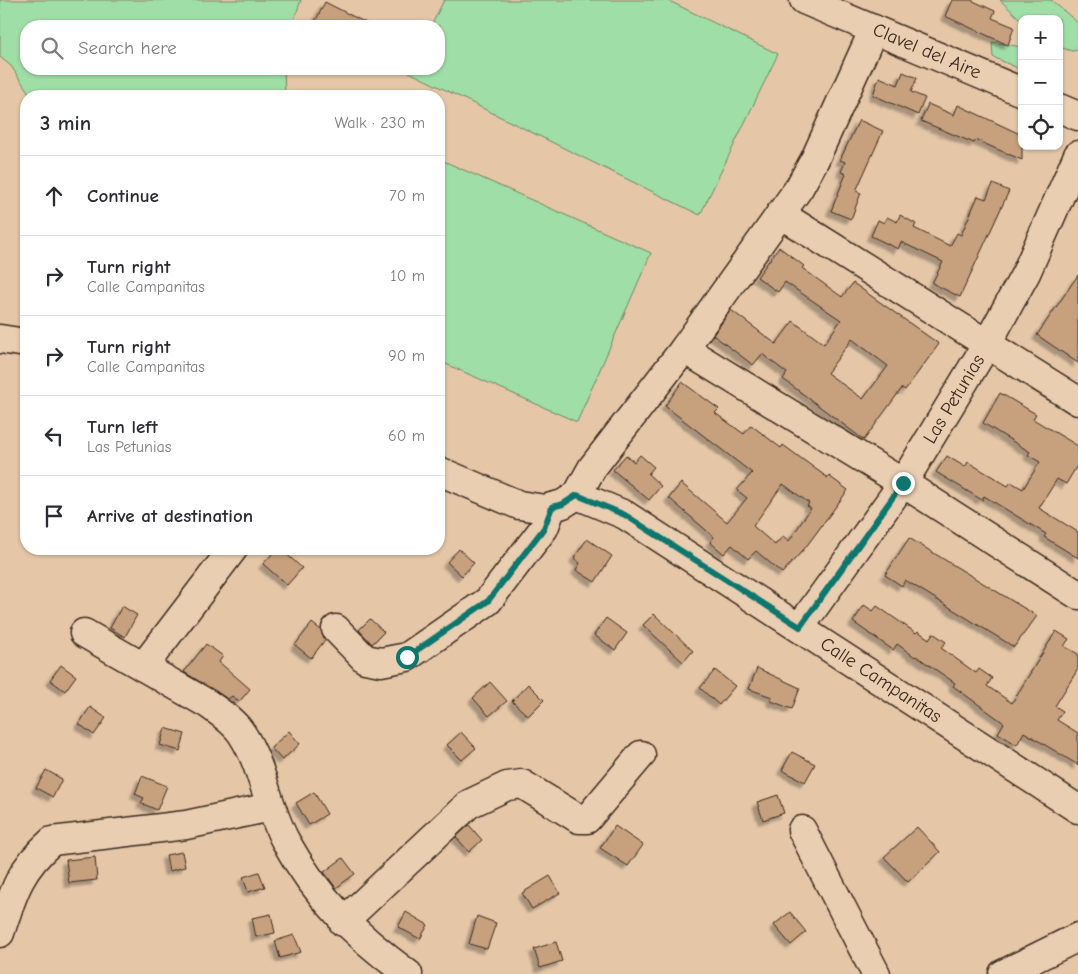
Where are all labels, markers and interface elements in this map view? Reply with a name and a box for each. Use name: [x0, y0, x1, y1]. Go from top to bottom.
map controls: [1018, 15, 1063, 150]
button: +: [1018, 15, 1063, 60]
street label: Clavel del Aire: [870, 18, 984, 84]
search box: [20, 20, 445, 75]
icon: search: [38, 34, 66, 62]
text: Search here: [78, 37, 177, 59]
button: −: [1018, 60, 1063, 105]
button: locate: [1018, 105, 1063, 150]
text: 3 min: [40, 111, 91, 135]
text: Walk · 230 m: [334, 114, 425, 132]
icon: ahead: [40, 182, 68, 210]
text: Continue: [87, 185, 159, 207]
text: 70 m: [389, 187, 425, 205]
text: Turn right: [87, 256, 171, 278]
icon: right: [40, 262, 68, 290]
text: 10 m: [390, 267, 425, 285]
text: Calle Campanitas: [87, 278, 205, 296]
text: Turn right: [87, 336, 171, 358]
icon: right: [40, 342, 68, 370]
text: 90 m: [388, 347, 425, 365]
street label: Las Petunias: [919, 350, 989, 448]
text: Calle Campanitas: [87, 358, 205, 376]
text: Turn left: [87, 416, 158, 438]
icon: left: [40, 422, 68, 450]
text: 60 m: [388, 427, 425, 445]
text: Las Petunias: [87, 438, 171, 456]
route end: [892, 472, 915, 495]
icon: arrive: [40, 502, 68, 530]
text: Arrive at destination: [87, 505, 253, 527]
street label: Calle Campanitas: [816, 633, 946, 727]
route start: [396, 646, 419, 669]

